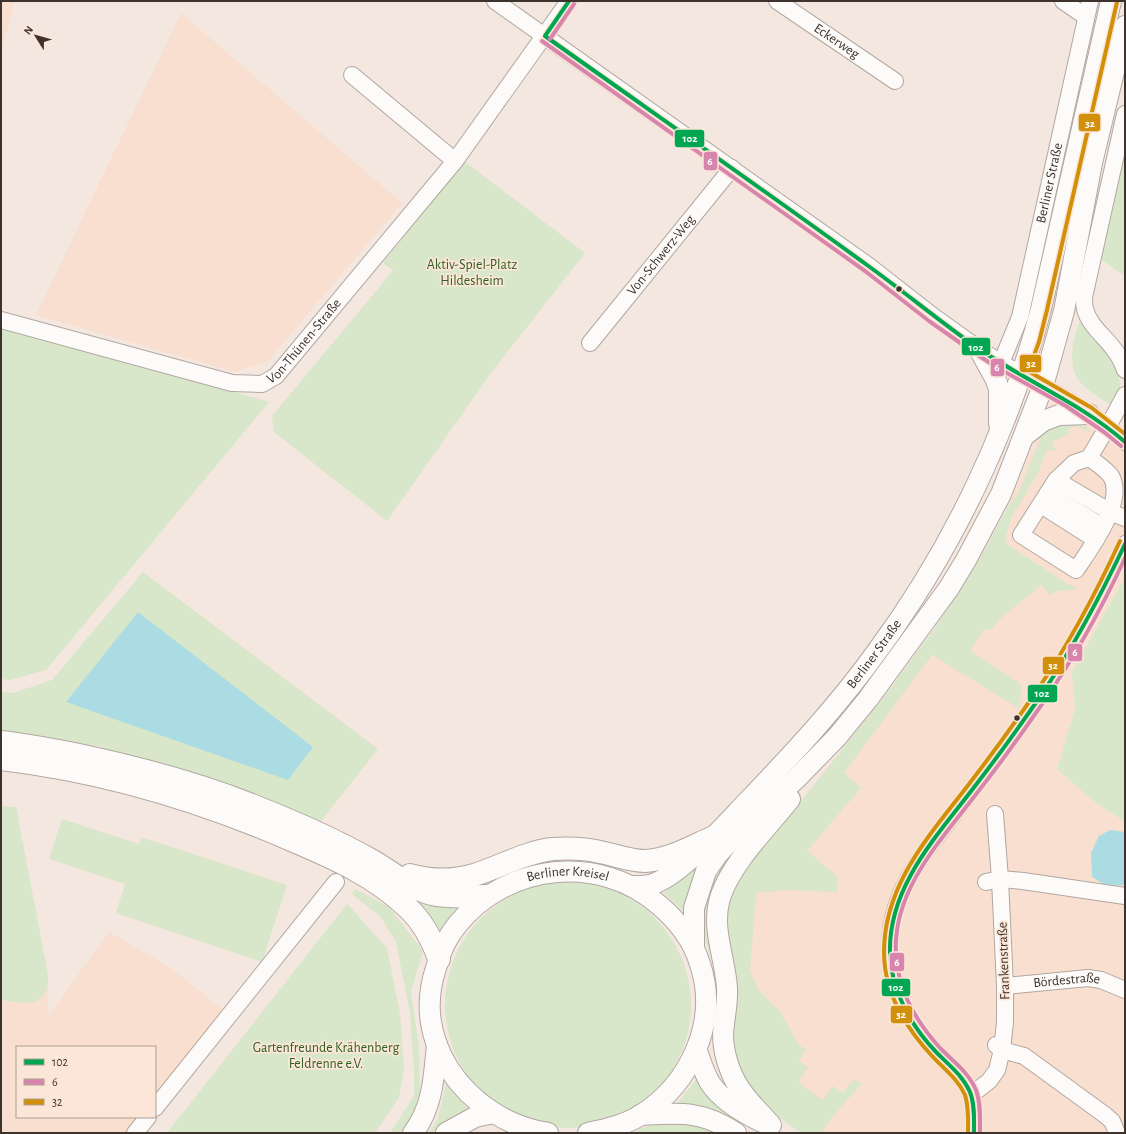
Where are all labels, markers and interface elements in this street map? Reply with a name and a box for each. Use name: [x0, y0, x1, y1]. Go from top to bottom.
north arrow: [16, 16, 56, 56]
street label: Eckerweg: [811, 21, 862, 62]
text: N: [22, 24, 35, 37]
line badge: 32: [1078, 113, 1101, 132]
text: 32: [1085, 118, 1095, 129]
line badge: 102: [674, 129, 705, 148]
text: 102: [683, 133, 697, 144]
street label: Berliner Straße: [1034, 141, 1065, 225]
line badge: 6: [703, 151, 718, 171]
text: 6: [707, 156, 713, 167]
street label: Von-Schwerz-Weg: [625, 212, 698, 298]
park label: Aktiv-Spiel-Platz Hildesheim: [427, 258, 517, 288]
unlabelled marker: [894, 284, 904, 294]
street label: Von-Thünen-Straße: [265, 296, 344, 387]
line badge: 102: [961, 337, 991, 356]
text: 102: [969, 342, 983, 353]
line badge: 32: [1019, 354, 1042, 373]
line badge: 6: [990, 358, 1005, 377]
text: 32: [1026, 358, 1036, 369]
text: 6: [994, 362, 1000, 373]
street label: Berliner Straße: [844, 617, 904, 691]
line badge: 6: [1067, 643, 1083, 662]
text: 6: [1072, 647, 1078, 658]
line badge: 32: [1042, 656, 1065, 675]
text: 32: [1048, 660, 1058, 671]
line badge: 102: [1027, 684, 1058, 703]
text: 102: [1035, 688, 1049, 699]
unlabelled marker: [1012, 713, 1022, 723]
street label: Berliner Kreisel: [525, 864, 610, 884]
street label: Frankenstraße: [996, 922, 1012, 1000]
line badge: 6: [889, 952, 905, 972]
text: 6: [894, 957, 900, 968]
street label: Bördestraße: [1033, 971, 1101, 990]
line badge: 102: [881, 978, 911, 997]
text: 102: [889, 982, 903, 993]
line badge: 32: [890, 1005, 913, 1024]
text: 32: [896, 1009, 906, 1020]
park label: Gartenfreunde Krähenberg Feldrenne e.V.: [253, 1041, 400, 1071]
legend: [16, 1046, 156, 1118]
text: 102: [52, 1056, 68, 1068]
text: 6: [52, 1076, 58, 1088]
text: 32: [52, 1096, 63, 1108]

